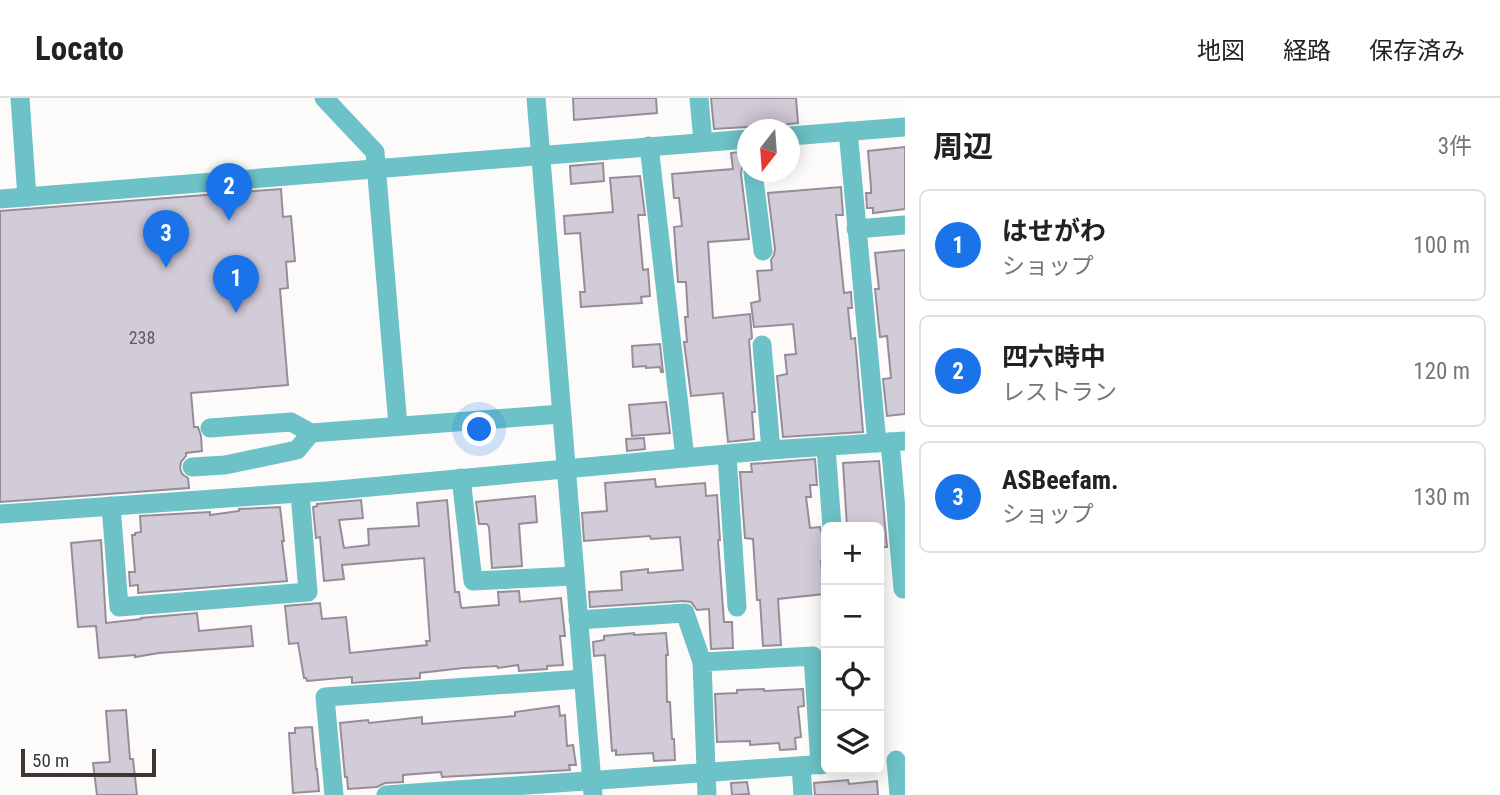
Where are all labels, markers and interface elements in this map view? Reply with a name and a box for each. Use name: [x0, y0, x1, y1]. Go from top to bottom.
text: Locato: [35, 29, 124, 68]
text: 地図: [1197, 37, 1245, 65]
text: 経路: [1283, 37, 1331, 65]
text: 保存済み: [1369, 37, 1465, 65]
north arrow: [737, 119, 800, 182]
text: 周辺: [933, 129, 993, 164]
text: 3件: [1438, 133, 1472, 160]
pin: 2: [206, 163, 252, 221]
pin: 3: [143, 210, 189, 268]
text: はせがわ: [1002, 216, 1106, 246]
text: 1: [952, 232, 964, 259]
text: 100 m: [1413, 232, 1470, 259]
text: ショップ: [1002, 253, 1094, 280]
pin: 1: [213, 255, 259, 313]
house number: 238: [129, 327, 155, 348]
text: 四六時中: [1002, 342, 1106, 372]
text: 2: [952, 358, 964, 385]
text: 120 m: [1413, 358, 1470, 385]
text: レストラン: [1002, 379, 1117, 406]
your location: [462, 412, 496, 446]
text: ASBeefam.: [1002, 465, 1119, 495]
text: 3: [952, 484, 964, 511]
text: 130 m: [1413, 484, 1470, 511]
text: ショップ: [1002, 501, 1094, 528]
map controls: [821, 522, 884, 774]
button: +: [821, 522, 884, 585]
button: −: [821, 585, 884, 648]
button: locate: [821, 648, 884, 711]
button: layers: [821, 711, 884, 774]
scale bar: [21, 746, 156, 778]
text: 50 m: [32, 749, 69, 772]

